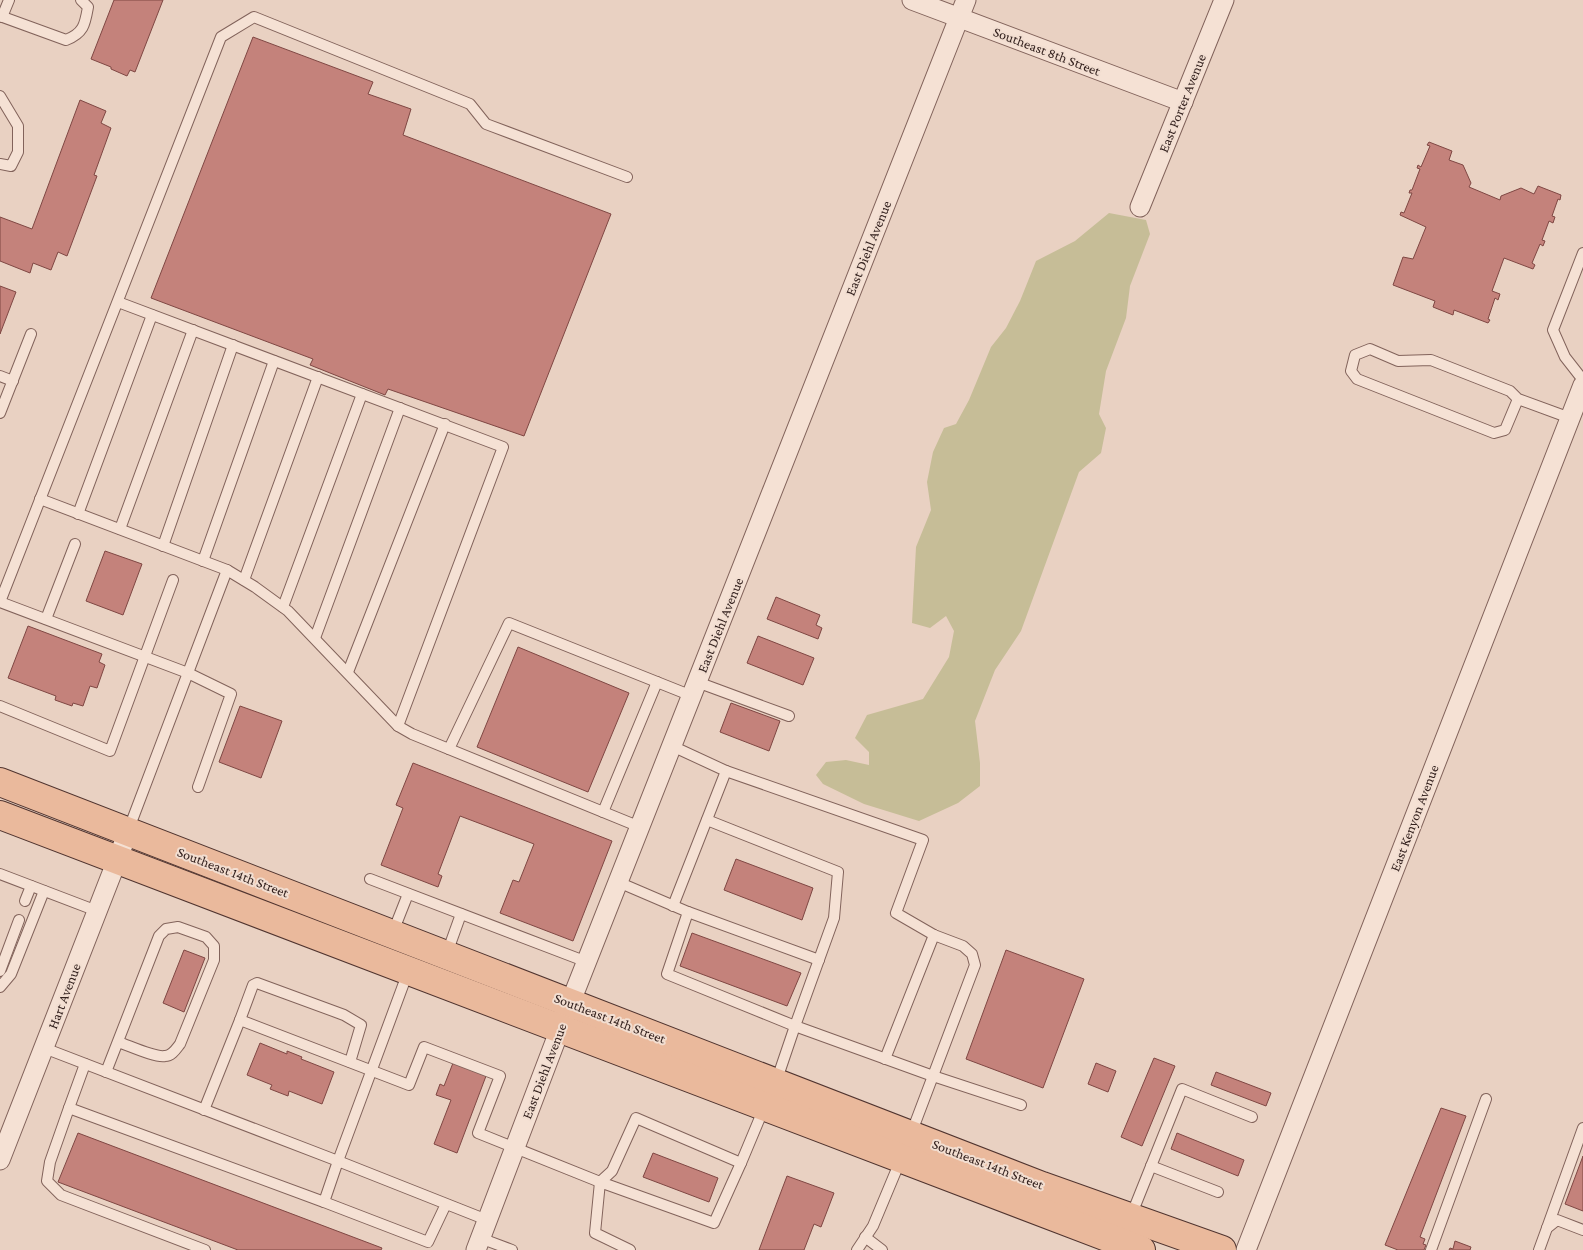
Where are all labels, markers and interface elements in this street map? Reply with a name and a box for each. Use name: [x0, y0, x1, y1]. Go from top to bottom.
street label: Southeast 8th Street: [991, 23, 1103, 79]
street label: East Porter Avenue: [1155, 51, 1209, 155]
street label: East Diehl Avenue: [842, 198, 894, 298]
street label: East Diehl Avenue: [694, 575, 746, 675]
street label: East Kenyon Avenue: [1386, 762, 1442, 874]
street label: Southeast 14th Street: [175, 843, 291, 901]
street label: Hart Avenue: [44, 961, 84, 1031]
street label: Southeast 14th Street: [552, 989, 668, 1047]
street label: East Diehl Avenue: [518, 1021, 570, 1121]
street label: Southeast 14th Street: [930, 1135, 1046, 1193]

